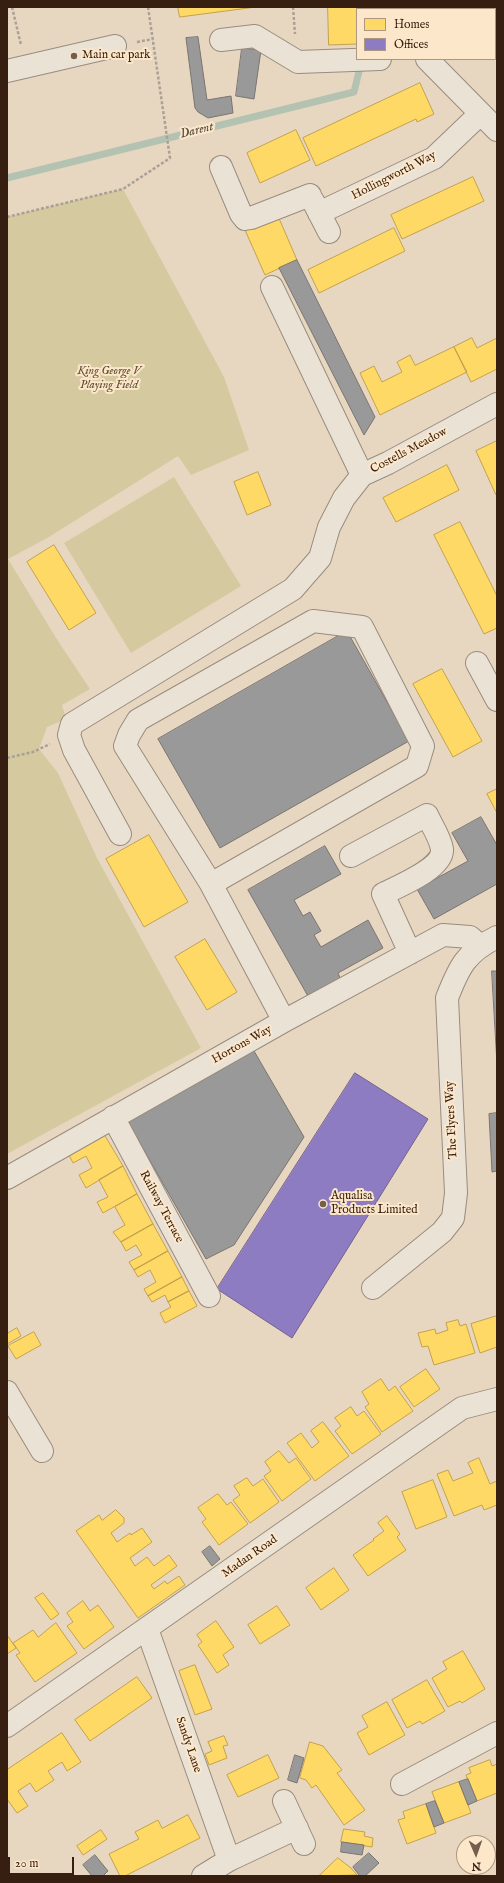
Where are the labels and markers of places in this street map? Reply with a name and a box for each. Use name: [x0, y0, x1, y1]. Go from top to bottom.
place label: Main car park: [82, 49, 151, 63]
marker: Main car park: [69, 51, 79, 61]
place label: Aqualisa Products Limited: [331, 1190, 418, 1218]
marker: Aqualisa Products Limited: [318, 1199, 328, 1209]

